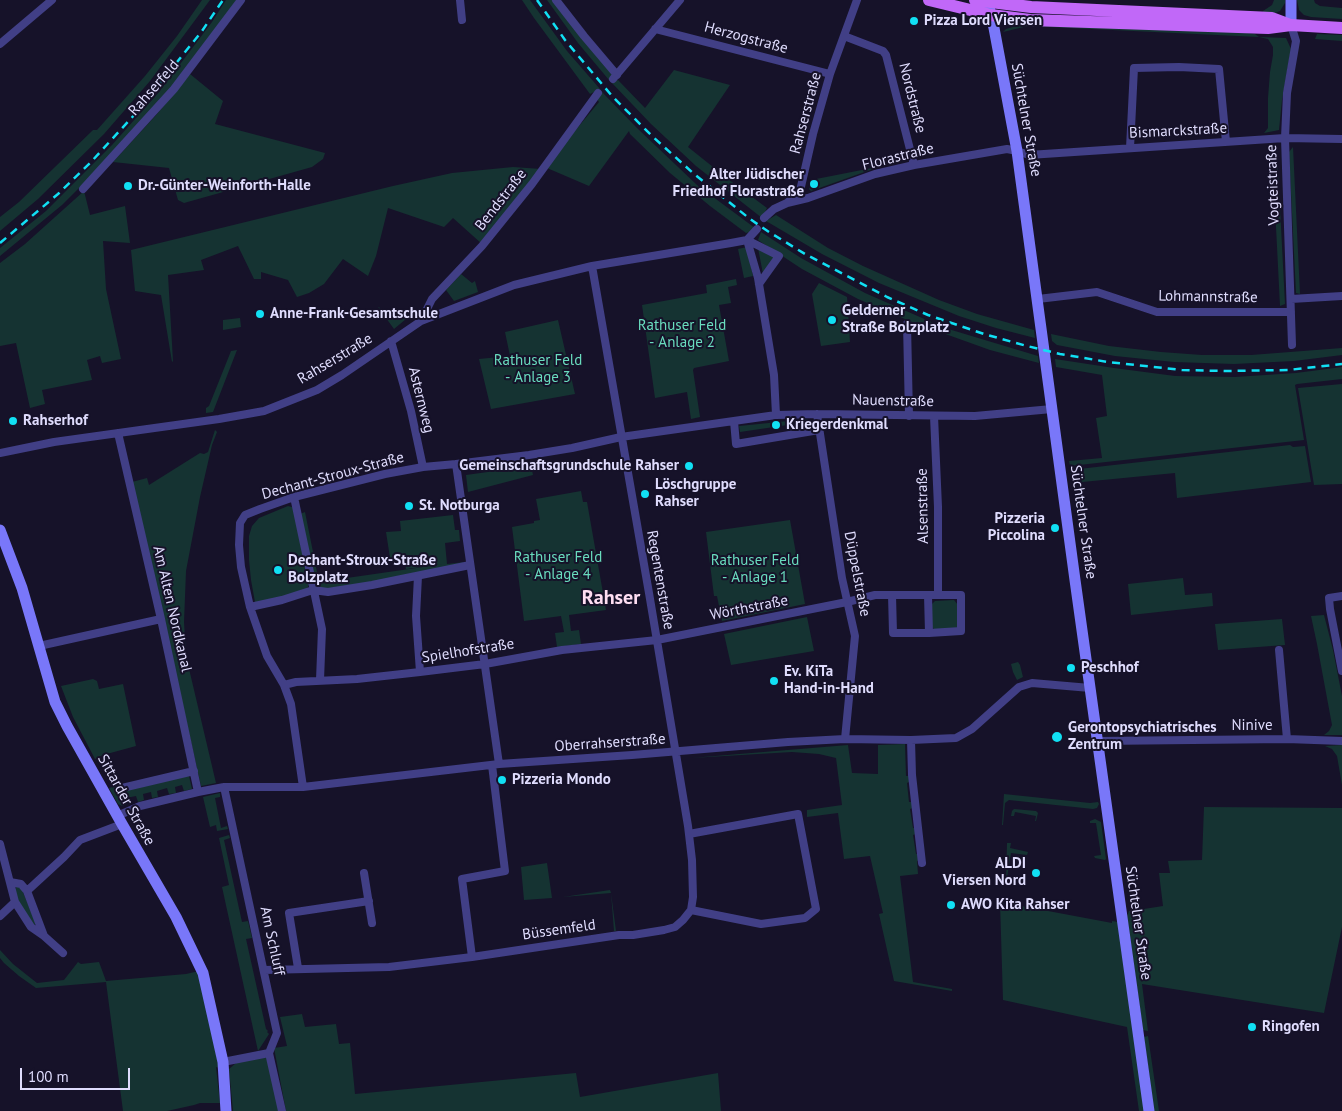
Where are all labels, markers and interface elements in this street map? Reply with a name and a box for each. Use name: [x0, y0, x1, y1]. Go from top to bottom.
place label: Pizza Lord Viersen: [924, 12, 1042, 30]
marker: Pizza Lord Viersen: [908, 15, 920, 27]
street label: Herzogstraße: [702, 18, 790, 58]
street label: Rahserfeld: [125, 56, 183, 120]
street label: Nordstraße: [895, 61, 929, 135]
street label: Süchtelner Straße: [1007, 62, 1045, 178]
street label: Rahserstraße: [786, 70, 826, 156]
street label: Bismarckstraße: [1128, 119, 1228, 143]
street label: Florastraße: [860, 139, 936, 175]
street label: Vogteistraße: [1263, 144, 1283, 226]
street label: Bendstraße: [471, 166, 531, 234]
place label: Alter Jüdischer Friedhof Florastraße: [673, 166, 804, 201]
place label: Dr.-Günter-Weinforth-Halle: [138, 177, 311, 195]
marker: Alter Jüdischer Friedhof Florastraße: [808, 178, 820, 190]
marker: Dr.-Günter-Weinforth-Halle: [122, 180, 134, 192]
street label: Lohmannstraße: [1158, 287, 1258, 307]
place label: Gelderner Straße Bolzplatz: [842, 302, 949, 337]
place label: Anne-Frank-Gesamtschule: [270, 305, 438, 323]
marker: Anne-Frank-Gesamtschule: [254, 308, 266, 320]
marker: Gelderner Straße Bolzplatz: [826, 314, 838, 326]
park label: Rathuser Feld - Anlage 2: [638, 317, 726, 352]
street label: Rahserstraße: [294, 330, 376, 388]
park label: Rathuser Feld - Anlage 3: [494, 352, 582, 387]
street label: Asternweg: [404, 365, 438, 435]
street label: Nauenstraße: [852, 391, 934, 411]
place label: Rahserhof: [23, 412, 88, 430]
marker: Rahserhof: [7, 415, 19, 427]
place label: Kriegerdenkmal: [786, 416, 888, 434]
marker: Kriegerdenkmal: [770, 419, 782, 431]
street label: Dechant-Stroux-Straße: [260, 448, 406, 504]
place label: Gemeinschaftsgrundschule Rahser: [459, 457, 679, 475]
marker: Gemeinschaftsgrundschule Rahser: [683, 460, 695, 472]
street label: Süchtelner Straße: [1066, 464, 1100, 580]
street label: Alsenstraße: [913, 468, 933, 544]
place label: Löschgruppe Rahser: [655, 476, 736, 511]
marker: Löschgruppe Rahser: [639, 488, 651, 500]
place label: St. Notburga: [419, 497, 500, 515]
marker: St. Notburga: [403, 500, 415, 512]
place label: Pizzeria Piccolina: [988, 510, 1045, 545]
marker: Pizzeria Piccolina: [1049, 522, 1061, 534]
street label: Regentenstraße: [642, 529, 678, 631]
street label: Düppelstraße: [840, 530, 874, 618]
street label: Am Alten Nordkanal: [149, 544, 195, 674]
park label: Rathuser Feld - Anlage 4: [514, 549, 602, 584]
place label: Dechant-Stroux-Straße Bolzplatz: [288, 552, 436, 587]
park label: Rathuser Feld - Anlage 1: [711, 552, 799, 587]
marker: Dechant-Stroux-Straße Bolzplatz: [272, 564, 284, 576]
district label: Rahser: [582, 586, 640, 610]
street label: Wörthstraße: [708, 592, 790, 624]
street label: Spielhofstraße: [420, 635, 516, 667]
place label: Peschhof: [1081, 659, 1139, 677]
marker: Peschhof: [1065, 662, 1077, 674]
place label: Ev. KiTa Hand-in-Hand: [784, 663, 874, 698]
marker: Ev. KiTa Hand-in-Hand: [768, 675, 780, 687]
street label: Ninive: [1231, 717, 1273, 735]
place label: Gerontopsychiatrisches Zentrum: [1068, 719, 1217, 754]
street label: Oberrahserstraße: [554, 730, 666, 756]
marker: Gerontopsychiatrisches Zentrum: [1050, 730, 1064, 744]
street label: Sittarder Straße: [94, 751, 158, 849]
place label: Pizzeria Mondo: [512, 771, 611, 789]
marker: Pizzeria Mondo: [496, 774, 508, 786]
place label: ALDI Viersen Nord: [943, 855, 1026, 890]
street label: Süchtelner Straße: [1121, 865, 1155, 981]
marker: ALDI Viersen Nord: [1030, 867, 1042, 879]
place label: AWO Kita Rahser: [961, 896, 1069, 914]
marker: AWO Kita Rahser: [945, 899, 957, 911]
street label: Am Schluff: [256, 905, 288, 977]
street label: Büssemfeld: [521, 916, 597, 944]
place label: Ringofen: [1262, 1018, 1320, 1036]
marker: Ringofen: [1246, 1021, 1258, 1033]
scale bar: [22, 1058, 132, 1090]
text: 100 m: [28, 1067, 69, 1086]

